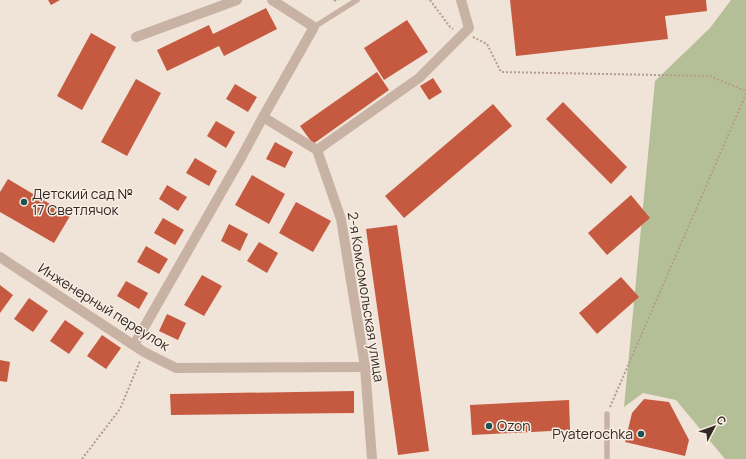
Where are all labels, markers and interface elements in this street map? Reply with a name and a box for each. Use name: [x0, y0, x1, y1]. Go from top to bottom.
place label: Детский сад № 17 Светлячок: [32, 184, 133, 219]
marker: Детский сад № 17 Светлячок: [19, 197, 29, 207]
street label: 2-я Комсомольская улица: [344, 211, 389, 383]
street label: Инженерный переулок: [35, 258, 174, 355]
north arrow: [694, 407, 734, 447]
text: С: [714, 412, 730, 428]
place label: Ozon: [497, 416, 531, 435]
marker: Ozon: [484, 421, 494, 431]
place label: Pyaterochka: [552, 424, 633, 443]
marker: Pyaterochka: [636, 429, 646, 439]

